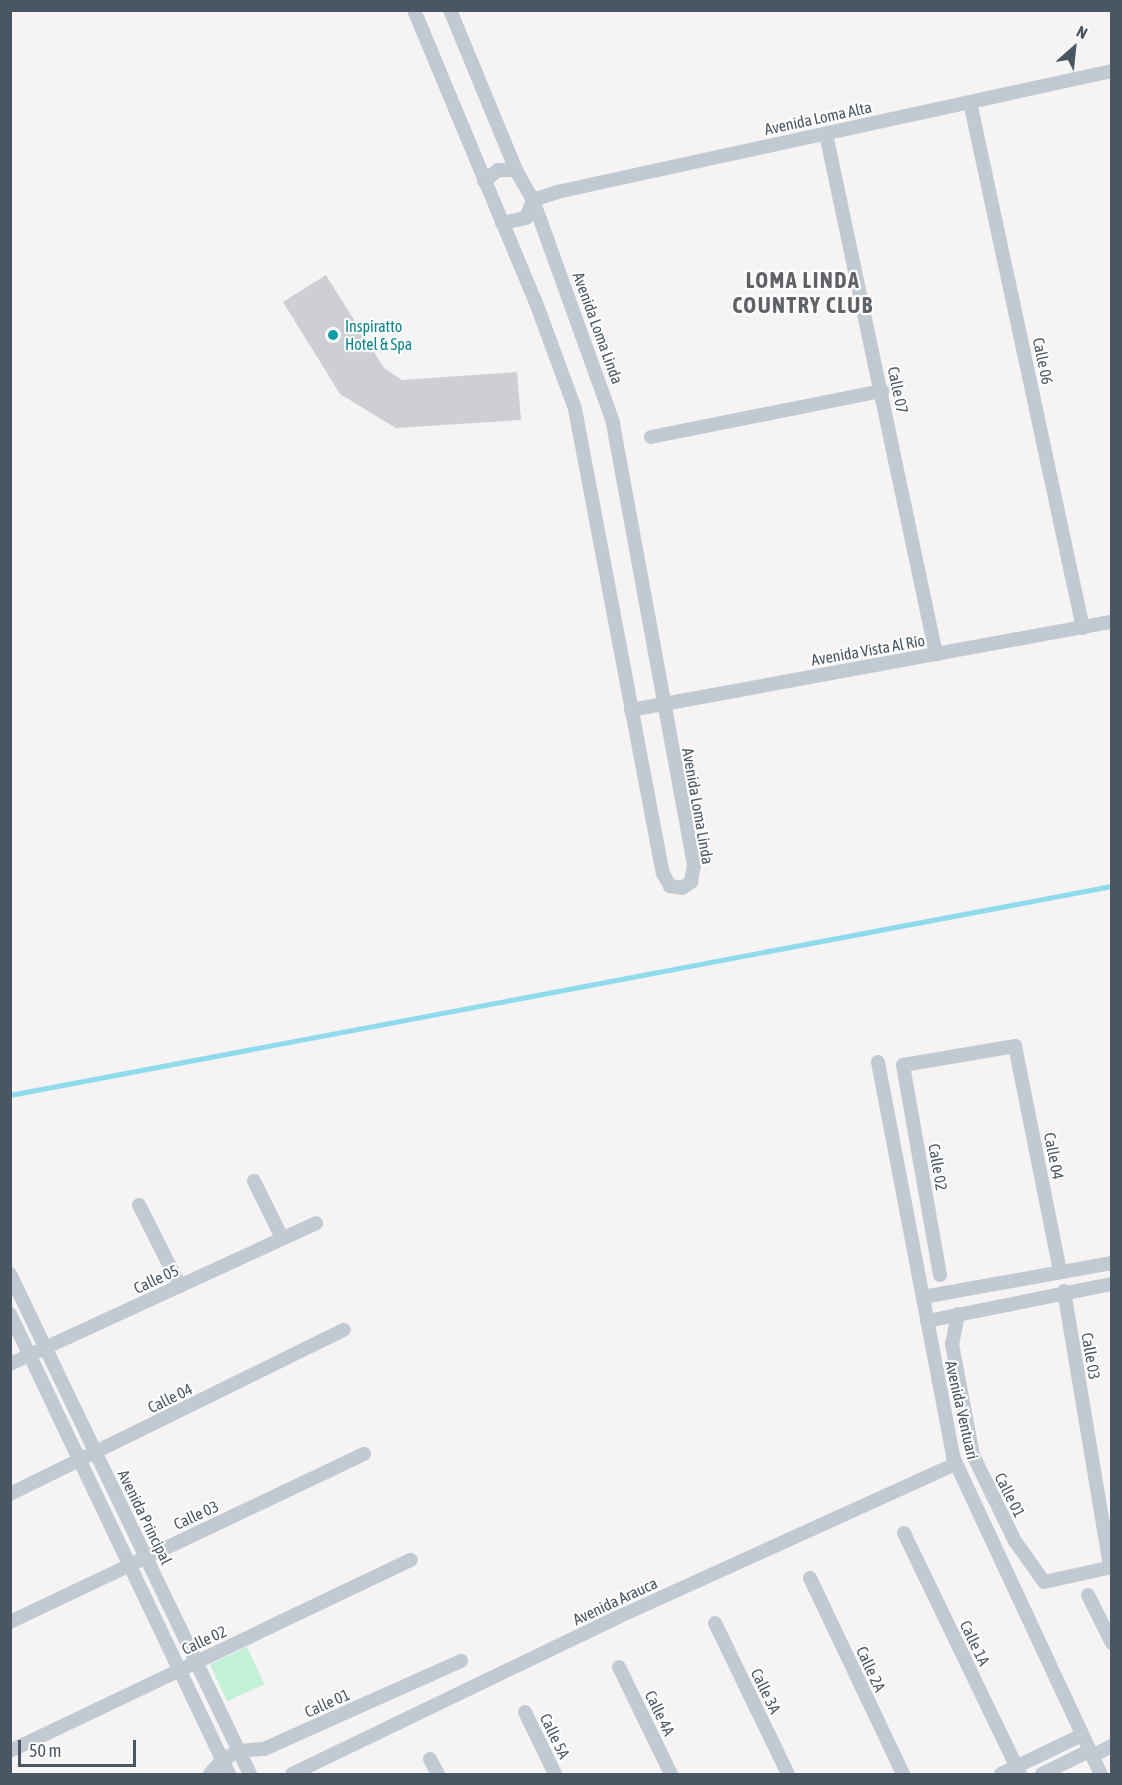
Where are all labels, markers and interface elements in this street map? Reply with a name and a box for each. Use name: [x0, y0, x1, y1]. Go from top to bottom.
north arrow: [1044, 18, 1104, 78]
text: N: [1074, 22, 1090, 42]
street label: Avenida Loma Alta: [763, 97, 873, 139]
district label: LOMA LINDA COUNTRY CLUB: [732, 267, 874, 318]
street label: Avenida Loma Linda: [569, 269, 627, 387]
place label: Inspiratto Hotel & Spa: [345, 316, 412, 354]
marker: Inspiratto Hotel & Spa: [326, 328, 340, 342]
street label: Calle 06: [1029, 336, 1057, 386]
street label: Calle 07: [884, 365, 912, 415]
street label: Avenida Vista Al Río: [810, 631, 926, 669]
street label: Avenida Loma Linda: [678, 746, 718, 866]
street label: Calle 04: [1040, 1131, 1068, 1181]
street label: Calle 02: [924, 1142, 952, 1192]
street label: Calle 05: [130, 1260, 182, 1298]
street label: Calle 03: [1077, 1331, 1105, 1381]
street label: Avenida Ventuari: [941, 1359, 983, 1461]
street label: Calle 04: [144, 1379, 196, 1417]
street label: Avenida Principal: [114, 1466, 176, 1568]
street label: Calle 01: [991, 1469, 1029, 1521]
street label: Calle 03: [170, 1496, 222, 1534]
street label: Avenida Arauca: [570, 1573, 660, 1629]
street label: Calle 1A: [956, 1617, 994, 1669]
street label: Calle 02: [178, 1621, 230, 1659]
street label: Calle 2A: [852, 1643, 890, 1695]
street label: Calle 3A: [747, 1665, 785, 1717]
street label: Calle 01: [301, 1685, 353, 1721]
street label: Calle 4A: [641, 1687, 679, 1739]
street label: Calle 5A: [536, 1710, 574, 1762]
scale bar: [21, 1728, 140, 1766]
text: 50 m: [29, 1740, 61, 1761]

